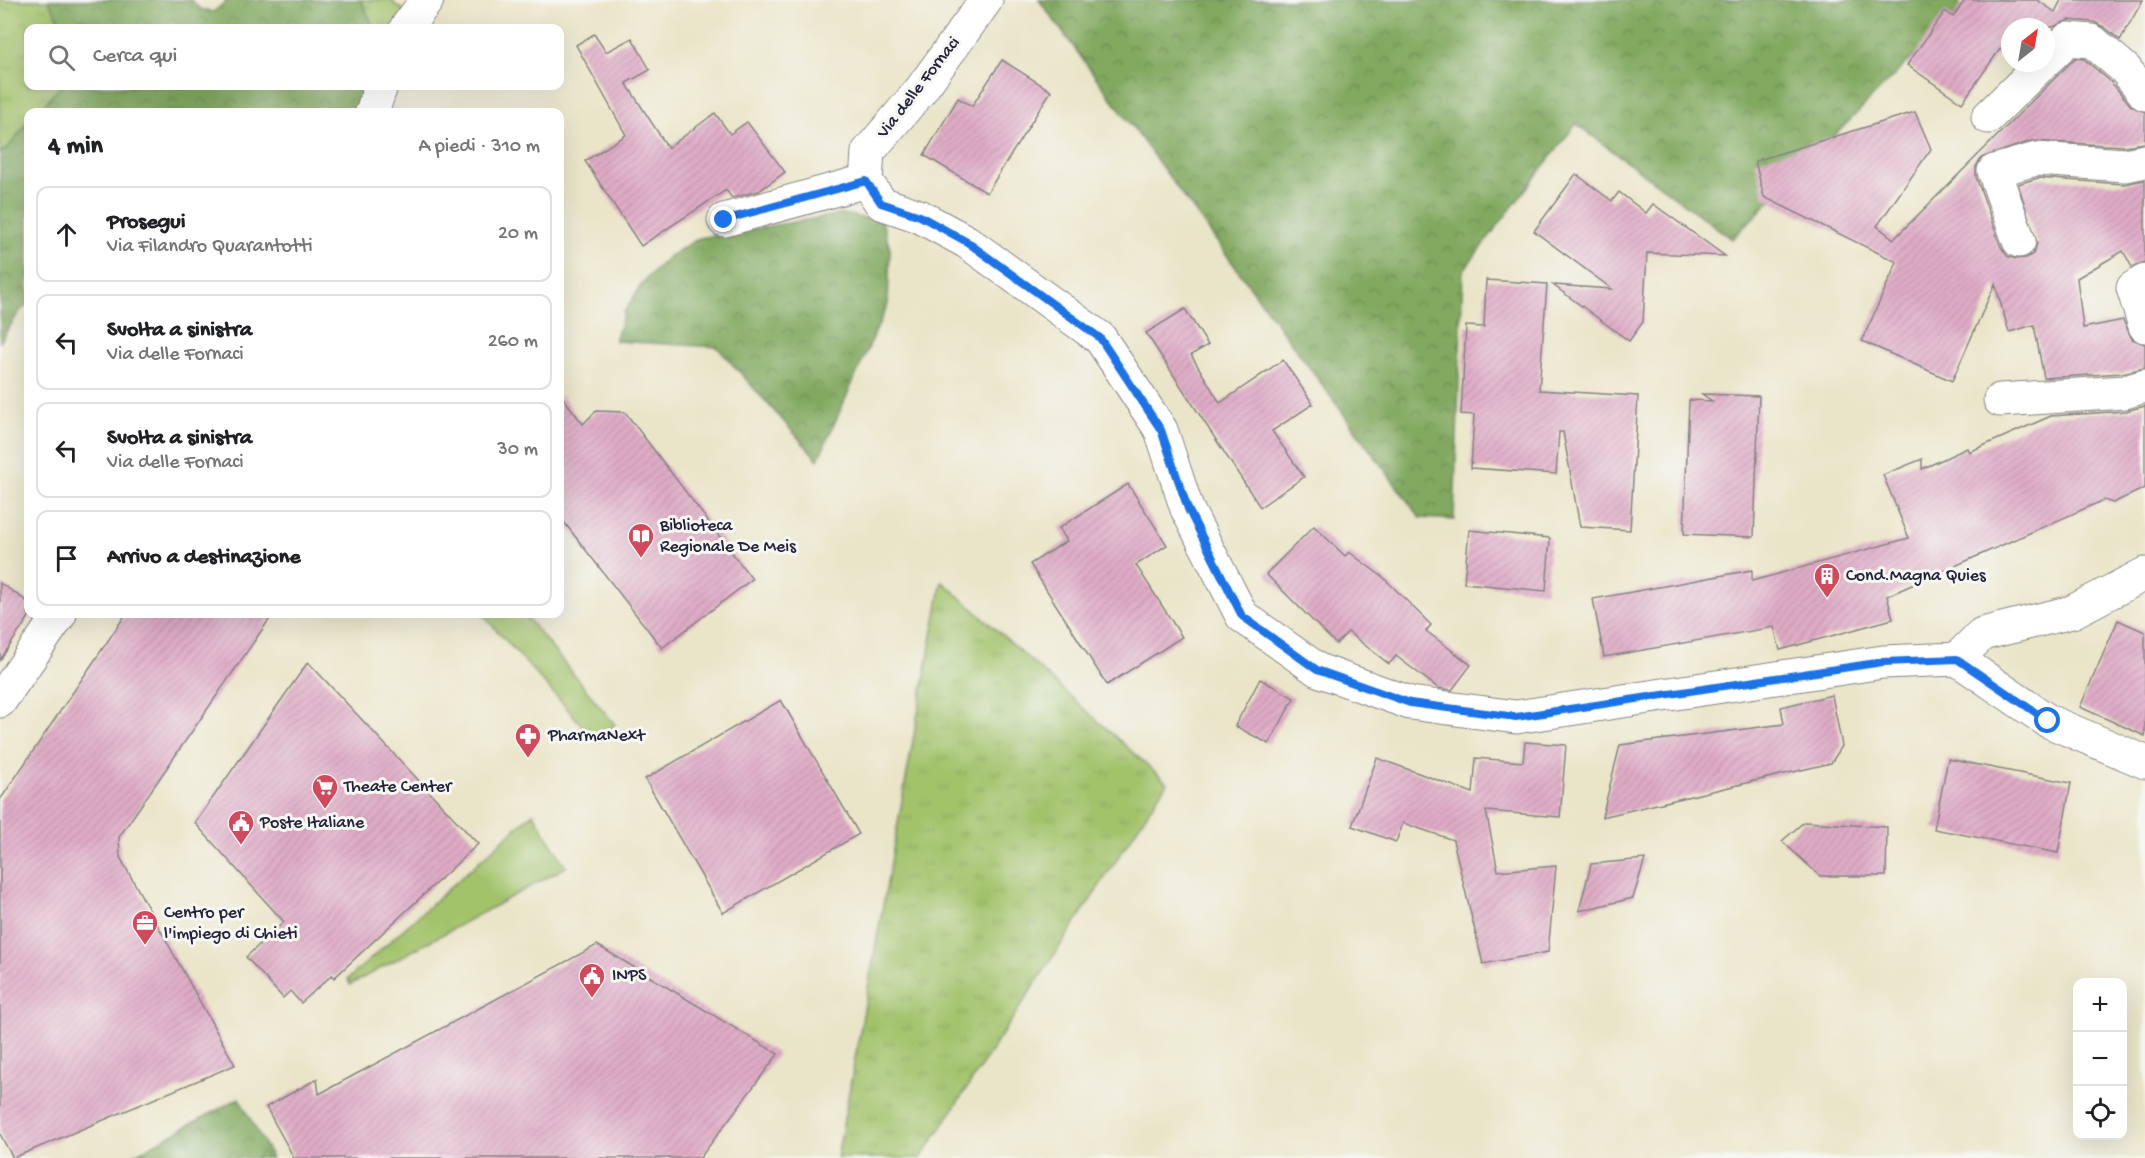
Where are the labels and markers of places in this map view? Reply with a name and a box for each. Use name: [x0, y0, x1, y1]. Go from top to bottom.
place label: Biblioteca Regionale De Meis: [659, 516, 797, 558]
library icon: Biblioteca Regionale De Meis: [626, 521, 656, 559]
building icon: Cond.Magna Quies: [1812, 561, 1842, 599]
place label: Cond.Magna Quies: [1846, 566, 1987, 587]
pharmacy icon: PharmaNext: [513, 721, 543, 759]
place label: PharmaNext: [547, 726, 646, 747]
supermarket icon: Theate Center: [310, 772, 340, 810]
place label: Theate Center: [343, 777, 453, 798]
public building icon: Poste Italiane: [226, 808, 256, 846]
place label: Poste Italiane: [259, 813, 365, 834]
place label: Centro per l'impiego di Chieti: [164, 903, 298, 945]
office icon: Centro per l'impiego di Chieti: [130, 908, 160, 946]
public building icon: INPS: [577, 961, 607, 999]
place label: INPS: [612, 966, 647, 987]

